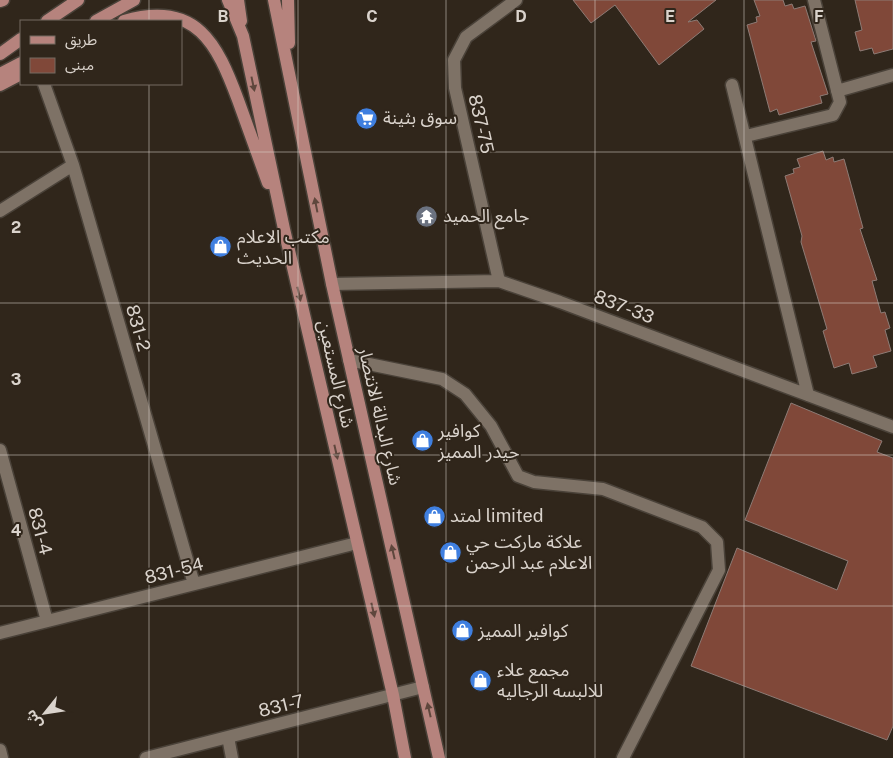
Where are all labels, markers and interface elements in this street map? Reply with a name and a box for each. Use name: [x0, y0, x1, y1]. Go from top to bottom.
text: B: [218, 7, 229, 26]
text: C: [366, 7, 378, 26]
text: D: [515, 7, 527, 26]
text: E: [665, 7, 675, 26]
text: F: [814, 7, 824, 26]
legend: [20, 20, 182, 85]
text: طريق: [65, 31, 97, 50]
text: مبنى: [65, 56, 94, 74]
one-way arrow: [249, 76, 257, 91]
street label: 837-75: [464, 92, 499, 156]
supermarket icon: سوق بثينة: [355, 106, 379, 130]
place label: سوق بثينة: [383, 107, 457, 129]
one-way arrow: [312, 197, 320, 213]
temple icon: جامع الحميد: [415, 204, 439, 228]
place label: جامع الحميد: [443, 205, 529, 230]
text: 2: [11, 218, 21, 237]
place label: مكتب الاعلام الحديث: [237, 226, 330, 268]
shop icon: مكتب الاعلام الحديث: [209, 235, 233, 259]
street label: 837-33: [591, 285, 657, 328]
one-way arrow: [295, 286, 303, 301]
street label: 831-2: [122, 302, 155, 354]
street label: شارع المستعين: [310, 318, 359, 431]
street label: شارع البدالة الانتصار: [350, 344, 407, 488]
text: 3: [11, 370, 21, 389]
place label: كوافير حيدر المميز: [437, 420, 520, 463]
shop icon: كوافير حيدر المميز: [410, 429, 434, 453]
one-way arrow: [332, 444, 340, 459]
shop icon: لمتد limited: [422, 504, 446, 528]
street label: 831-4: [24, 505, 57, 557]
place label: لمتد limited: [450, 505, 543, 526]
text: 4: [11, 521, 22, 540]
place label: علاكة ماركت حي الاعلام عبد الرحمن: [466, 531, 592, 577]
shop icon: علاكة ماركت حي الاعلام عبد الرحمن: [438, 540, 462, 564]
one-way arrow: [389, 544, 397, 559]
street label: 831-54: [142, 553, 205, 588]
one-way arrow: [369, 603, 377, 618]
shop icon: كوافير المميز: [450, 619, 474, 643]
place label: كوافير المميز: [477, 620, 569, 642]
place label: مجمع علاء للالبسه الرجاليه: [497, 659, 603, 702]
shop icon: مجمع علاء للالبسه الرجاليه: [469, 668, 493, 692]
north arrow: [20, 688, 70, 738]
street label: 831-7: [256, 690, 306, 721]
one-way arrow: [425, 703, 433, 718]
text: ش: [22, 707, 45, 732]

